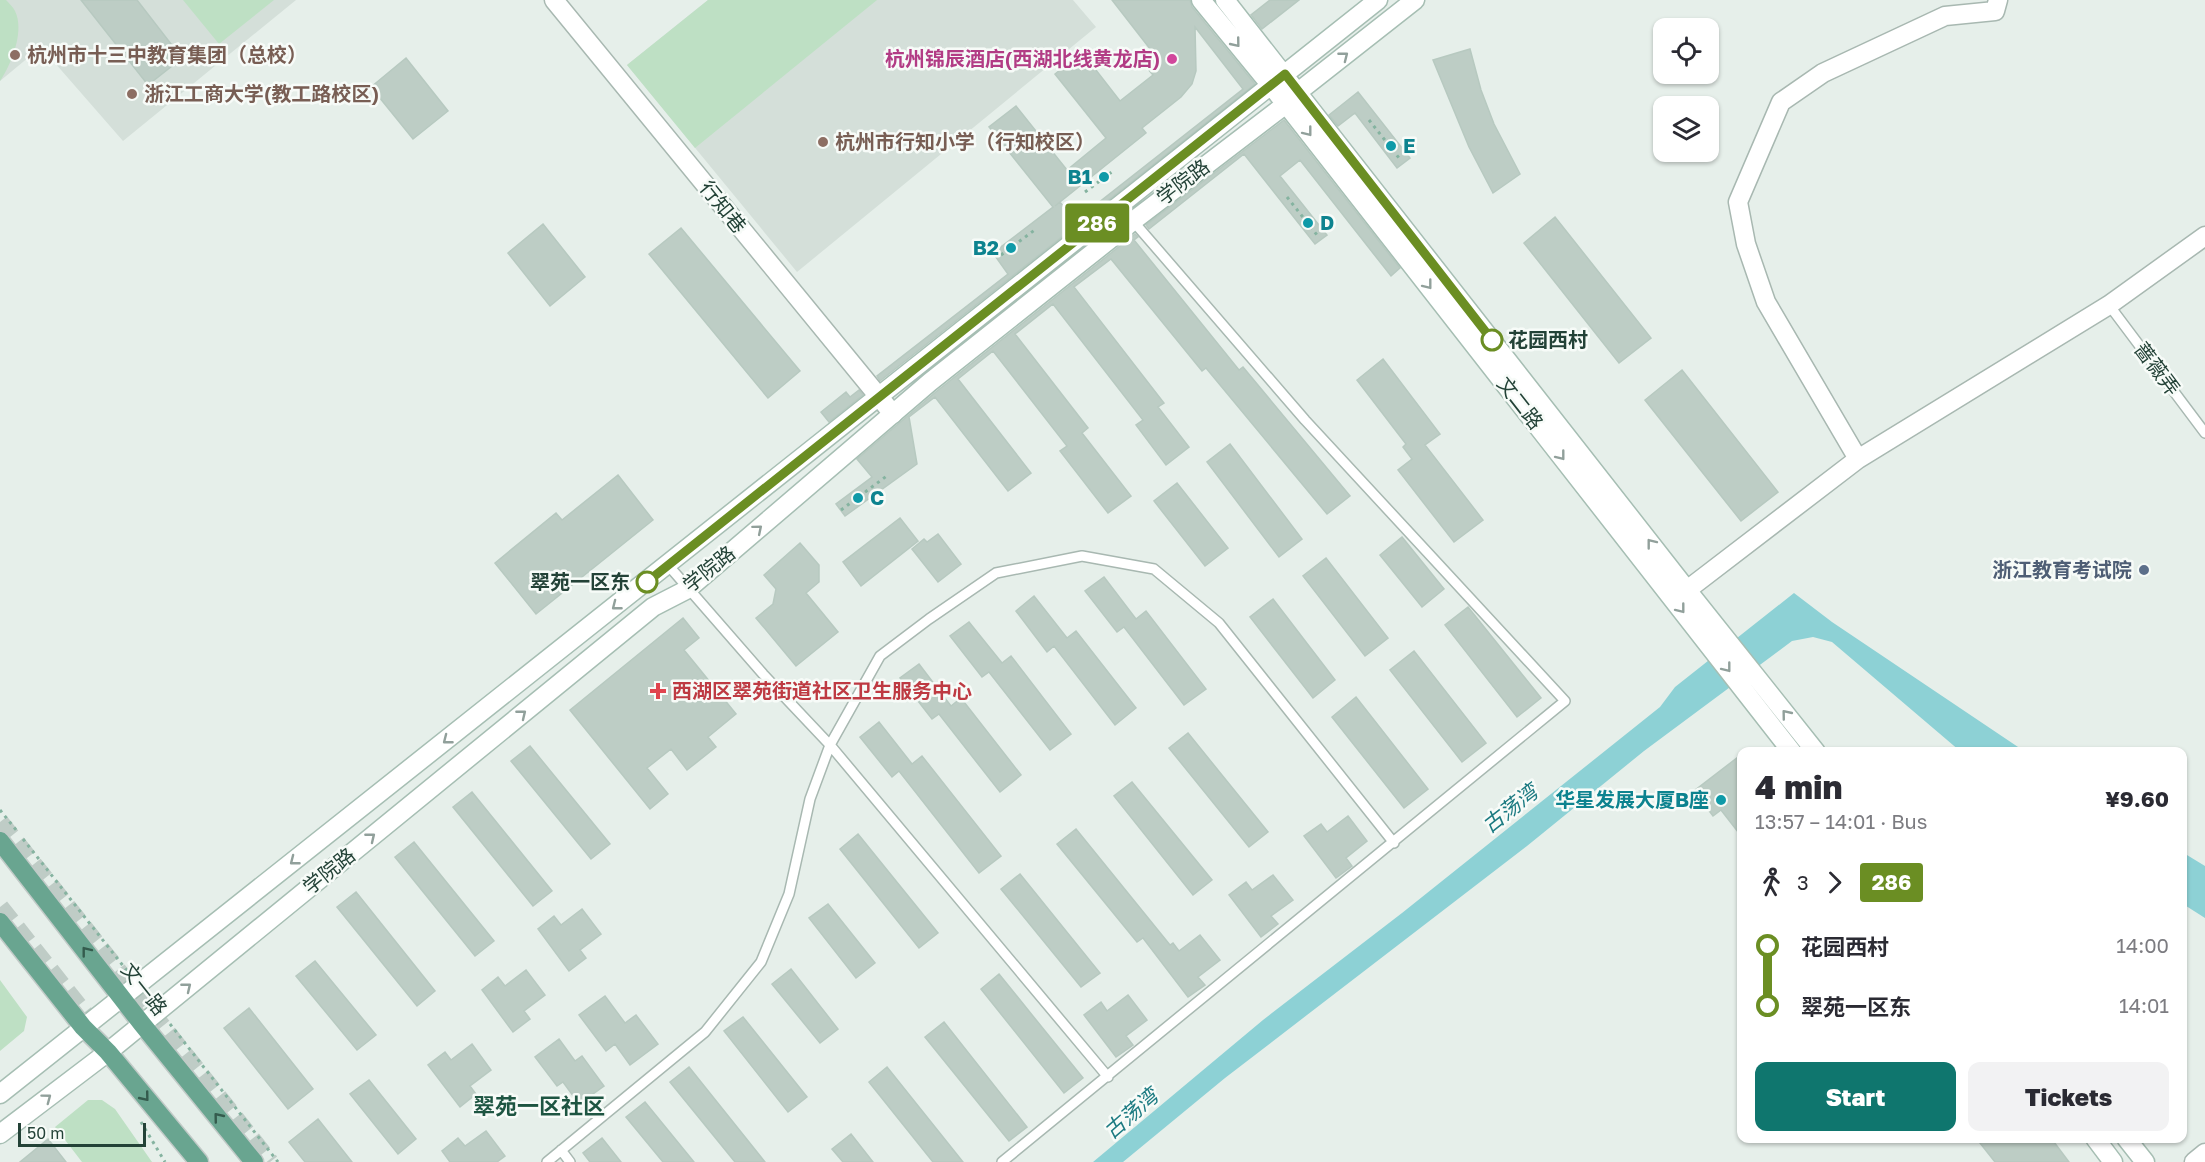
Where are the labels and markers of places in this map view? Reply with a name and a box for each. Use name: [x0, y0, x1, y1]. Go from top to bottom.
place label: 杭州市十三中教育集团（总校）: [27, 42, 307, 66]
place label: 杭州锦辰酒店(西湖北线黄龙店): [885, 46, 1160, 70]
marker: 杭州市十三中教育集团（总校）: [8, 48, 22, 62]
marker: 杭州锦辰酒店(西湖北线黄龙店): [1165, 52, 1179, 66]
place label: 浙江工商大学(教工路校区): [144, 81, 379, 105]
marker: 浙江工商大学(教工路校区): [125, 87, 139, 101]
place label: 杭州市行知小学（行知校区）: [835, 129, 1095, 153]
place label: E: [1403, 133, 1415, 157]
marker: 杭州市行知小学（行知校区）: [816, 135, 830, 149]
marker: E: [1384, 139, 1398, 153]
place label: B1: [1068, 164, 1092, 188]
marker: B1: [1097, 170, 1111, 184]
place label: D: [1320, 210, 1334, 234]
marker: D: [1301, 216, 1315, 230]
place label: B2: [973, 235, 999, 259]
marker: B2: [1004, 241, 1018, 255]
place label: 花园西村: [1508, 327, 1588, 351]
marker: 花园西村: [1481, 329, 1503, 351]
place label: C: [870, 485, 884, 509]
marker: C: [851, 491, 865, 505]
place label: 浙江教育考试院: [1992, 557, 2132, 581]
marker: 浙江教育考试院: [2137, 563, 2151, 577]
place label: 翠苑一区东: [530, 569, 630, 593]
marker: 翠苑一区东: [636, 571, 658, 593]
place label: 西湖区翠苑街道社区卫生服务中心: [672, 678, 972, 702]
marker: 西湖区翠苑街道社区卫生服务中心: [649, 682, 667, 700]
place label: 华星发展大厦B座: [1555, 787, 1709, 811]
marker: 华星发展大厦B座: [1714, 793, 1728, 807]

